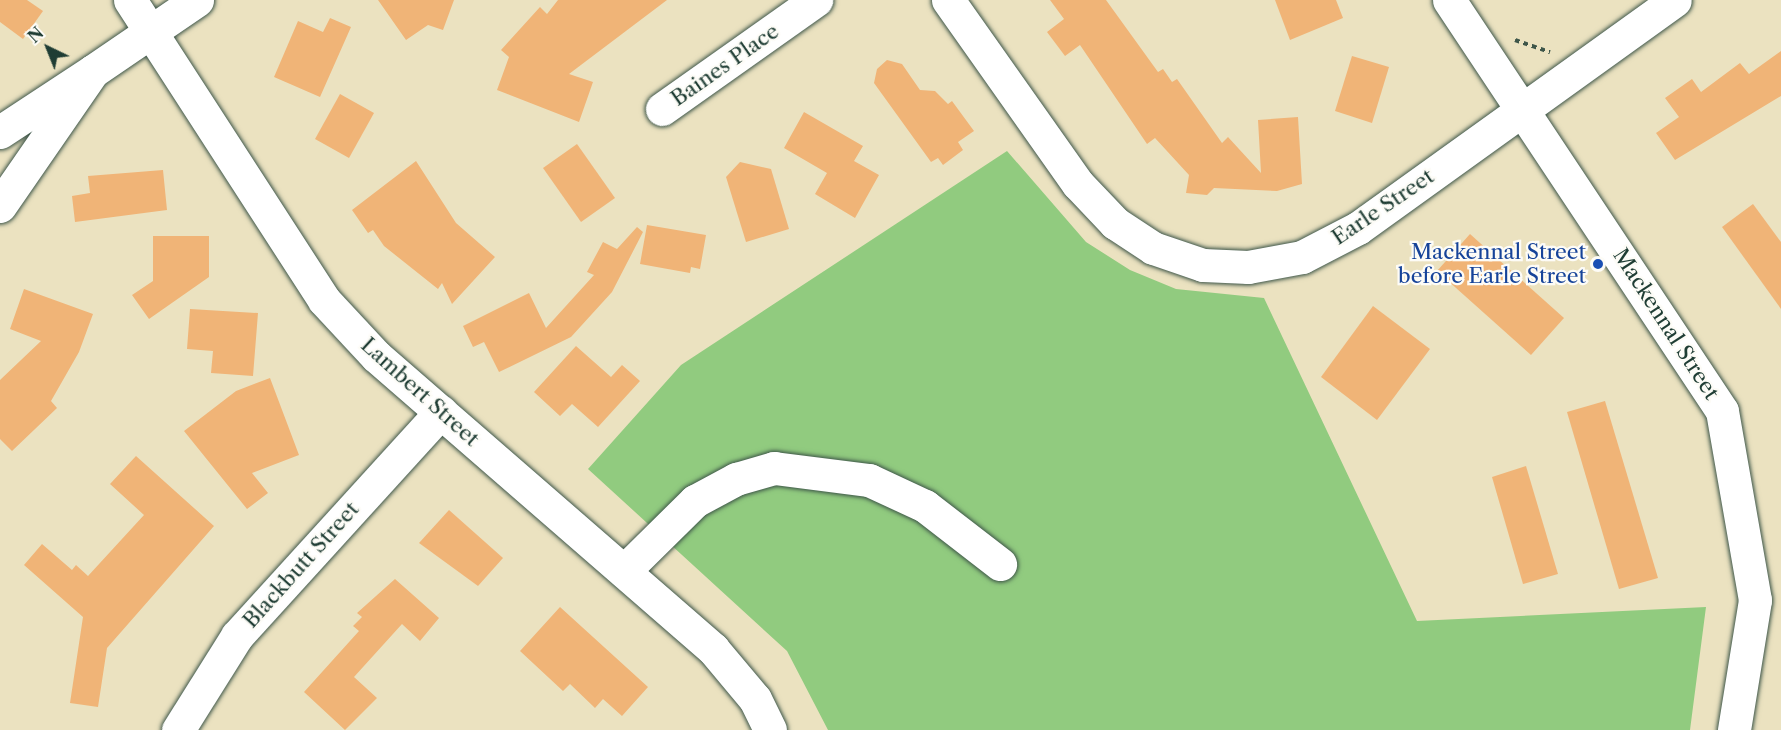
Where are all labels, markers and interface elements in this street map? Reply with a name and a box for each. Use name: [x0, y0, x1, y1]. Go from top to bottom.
north arrow: [18, 18, 78, 78]
street label: Baines Place: [666, 19, 784, 111]
text: N: [24, 23, 48, 47]
street label: Earle Street: [1327, 164, 1439, 250]
place label: Mackennal Street before Earle Street: [1398, 239, 1586, 289]
street label: Mackennal Street: [1608, 244, 1724, 404]
marker: Mackennal Street before Earle Street: [1591, 257, 1605, 271]
street label: Lambert Street: [356, 332, 484, 452]
street label: Blackbutt Street: [238, 497, 364, 633]

